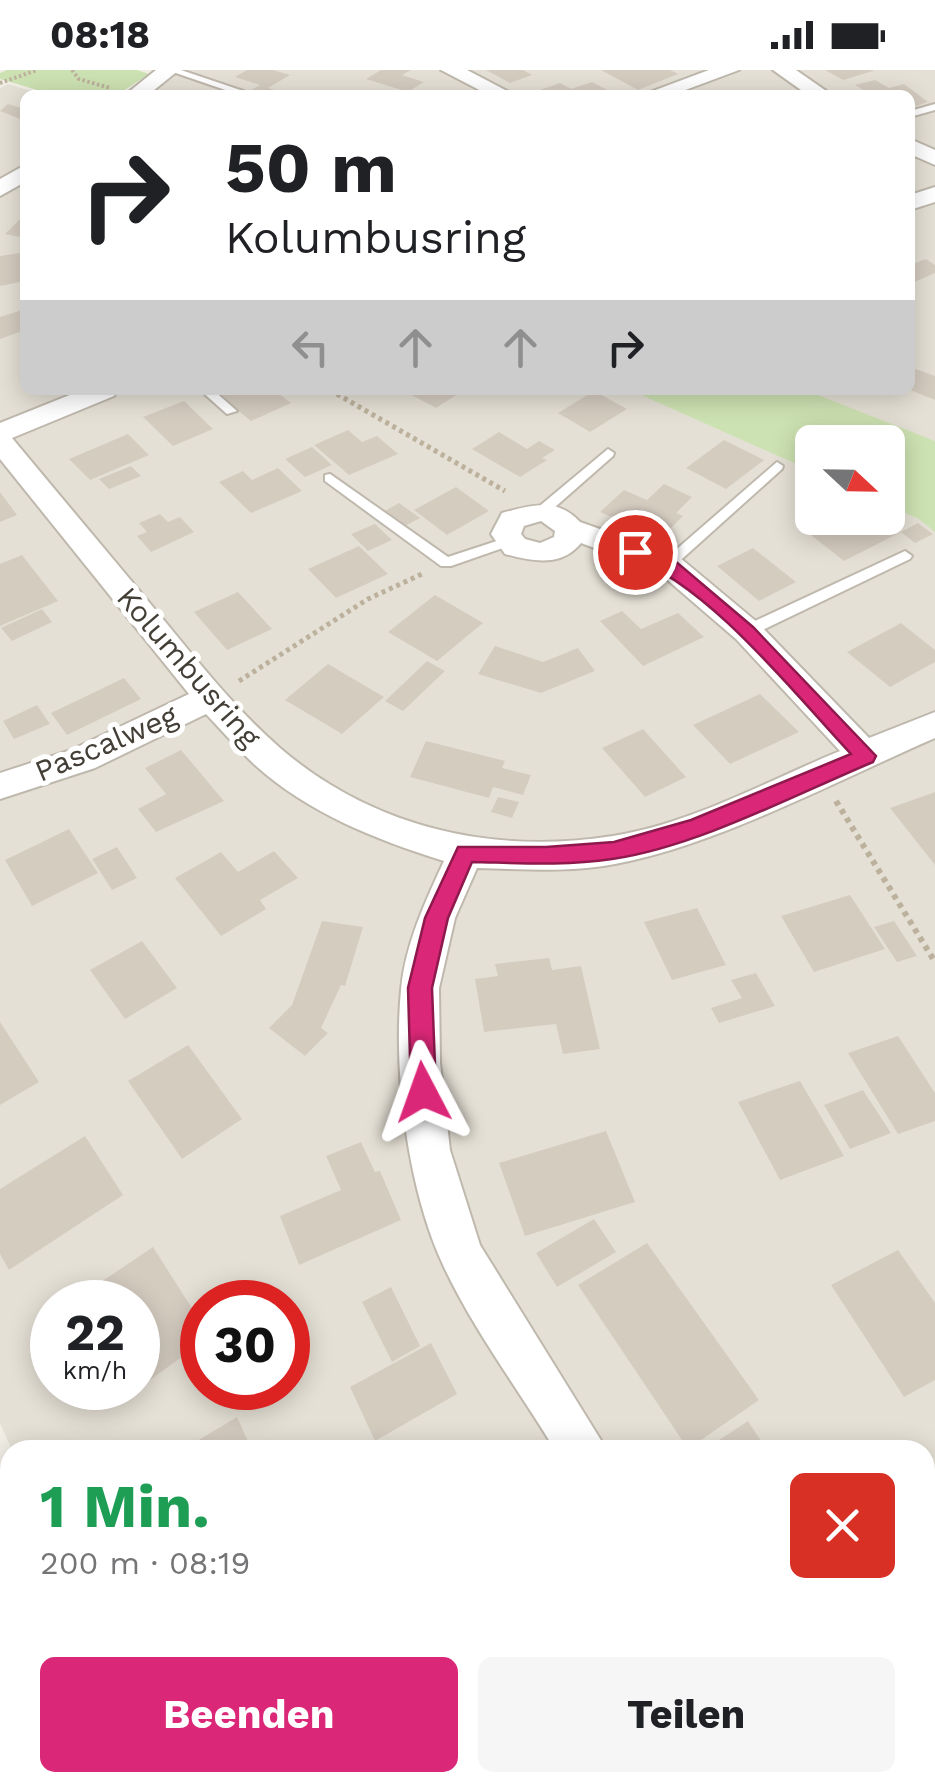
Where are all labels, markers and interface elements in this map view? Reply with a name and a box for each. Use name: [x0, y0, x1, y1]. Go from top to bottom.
text: 08:18: [50, 13, 150, 57]
text: 50 m: [225, 127, 397, 209]
icon: right: [60, 130, 190, 260]
text: Kolumbusring: [225, 211, 526, 264]
icon: left: [283, 320, 338, 375]
icon: ahead: [388, 320, 443, 375]
icon: ahead: [493, 320, 548, 375]
icon: right: [598, 320, 653, 375]
north arrow: [795, 425, 905, 535]
map controls: [795, 425, 905, 535]
pin: [593, 510, 678, 595]
icon: arrive: [608, 525, 663, 580]
street label: Kolumbusring: [110, 580, 268, 754]
street label: Pascalweg: [29, 697, 183, 789]
position arrow: [371, 1040, 475, 1144]
speed limit sign: 30: [180, 1280, 310, 1410]
text: 22: [65, 1303, 125, 1362]
text: km/h: [63, 1356, 127, 1385]
text: 1 Min.: [40, 1471, 210, 1542]
button: close: [790, 1473, 895, 1578]
text: 200 m · 08:19: [40, 1544, 250, 1582]
button: Beenden: [40, 1657, 458, 1772]
button: Teilen: [478, 1657, 895, 1772]

